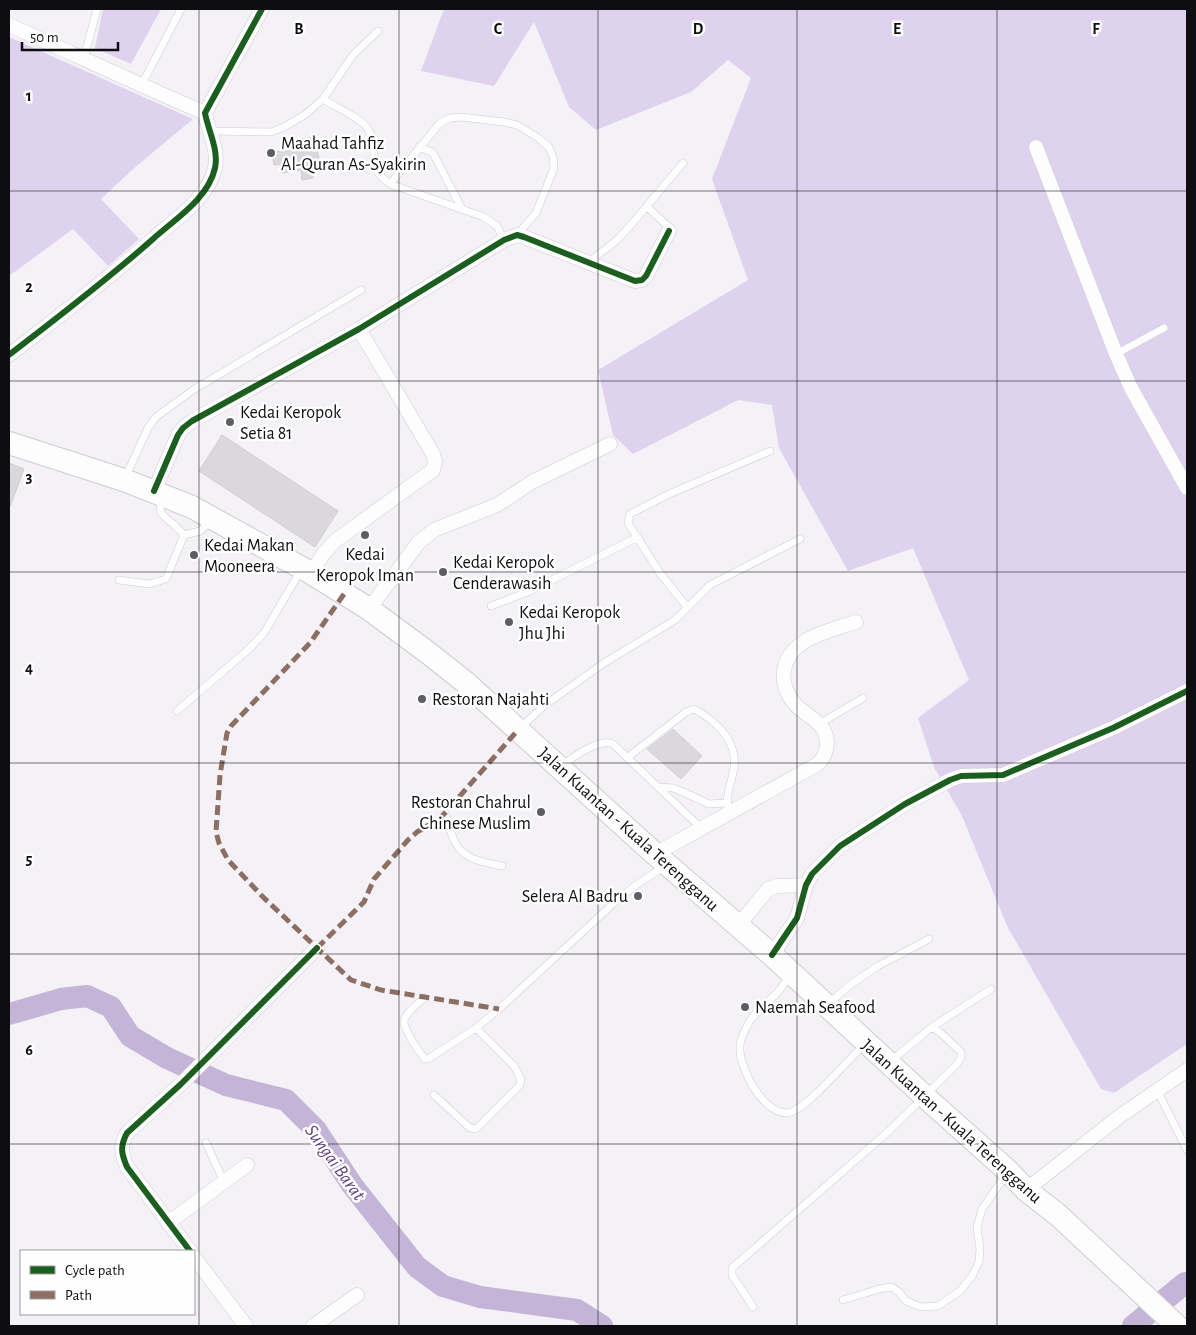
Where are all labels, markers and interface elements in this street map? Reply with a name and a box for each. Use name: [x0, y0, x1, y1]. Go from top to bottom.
scale bar: [22, 20, 119, 52]
text: B: [294, 21, 304, 37]
text: C: [494, 21, 503, 37]
text: D: [693, 21, 704, 37]
text: E: [893, 21, 901, 37]
text: F: [1092, 21, 1100, 37]
text: 50 m: [30, 30, 59, 45]
text: 1: [26, 88, 32, 104]
place label: Maahad Tahfiz Al-Quran As-Syakirin: [281, 135, 426, 174]
marker: Maahad Tahfiz Al-Quran As-Syakirin: [265, 147, 277, 159]
text: 2: [25, 279, 33, 295]
place label: Kedai Keropok Setia 81: [240, 404, 342, 443]
marker: Kedai Keropok Setia 81: [224, 416, 236, 428]
text: 3: [26, 469, 33, 485]
marker: Kedai Keropok Iman: [359, 529, 371, 541]
place label: Kedai Makan Mooneera: [204, 537, 294, 576]
place label: Kedai Keropok Iman: [316, 546, 414, 585]
marker: Kedai Makan Mooneera: [188, 549, 200, 561]
place label: Kedai Keropok Cenderawasih: [453, 554, 555, 593]
marker: Kedai Keropok Cenderawasih: [437, 566, 449, 578]
place label: Kedai Keropok Jhu Jhi: [519, 604, 621, 643]
marker: Kedai Keropok Jhu Jhi: [503, 616, 515, 628]
text: 4: [25, 660, 33, 676]
place label: Restoran Najahti: [432, 691, 549, 709]
marker: Restoran Najahti: [416, 693, 428, 705]
street label: Jalan Kuantan - Kuala Terengganu: [535, 744, 722, 915]
place label: Restoran Chahrul Chinese Muslim: [411, 794, 531, 833]
marker: Restoran Chahrul Chinese Muslim: [535, 806, 547, 818]
text: 5: [26, 851, 33, 867]
place label: Selera Al Badru: [522, 888, 628, 906]
marker: Selera Al Badru: [632, 890, 644, 902]
place label: Naemah Seafood: [755, 999, 875, 1017]
marker: Naemah Seafood: [739, 1001, 751, 1013]
street label: Jalan Kuantan - Kuala Terengganu: [858, 1036, 1045, 1207]
text: 6: [25, 1042, 33, 1058]
water label: Sungai Barat: [301, 1121, 369, 1205]
legend: [20, 1250, 195, 1315]
text: Cycle path: [65, 1263, 125, 1278]
text: Path: [65, 1288, 92, 1303]

